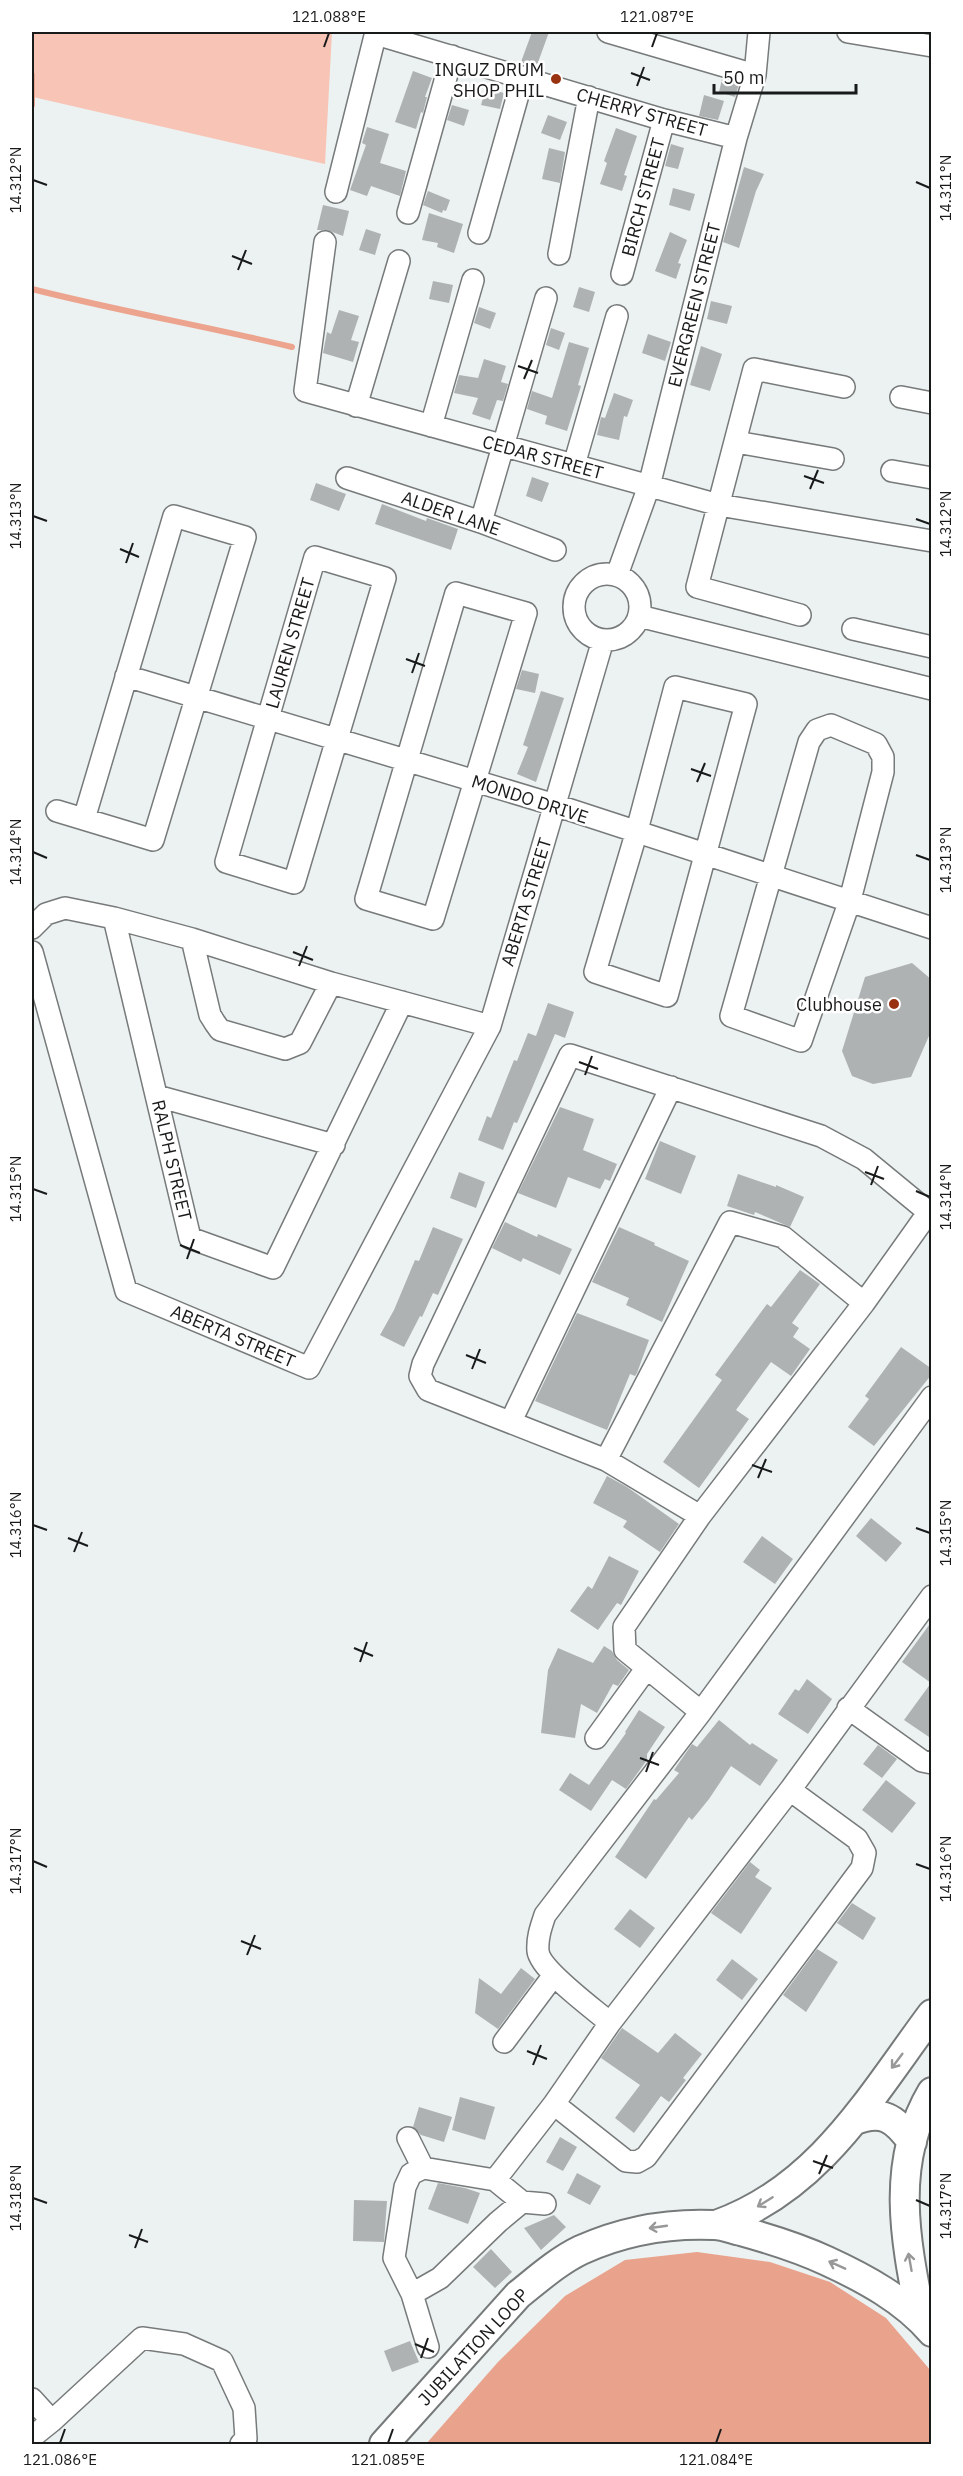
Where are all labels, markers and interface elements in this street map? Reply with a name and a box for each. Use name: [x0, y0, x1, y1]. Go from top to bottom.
text: 121.088°E: [292, 7, 366, 26]
text: 121.087°E: [620, 7, 694, 26]
scale bar: [714, 57, 856, 95]
place label: INGUZ DRUM SHOP PHIL: [434, 58, 544, 102]
text: 50 m: [723, 66, 765, 89]
marker: INGUZ DRUM SHOP PHIL: [549, 72, 563, 86]
street label: CHERRY STREET: [574, 82, 710, 142]
street label: BIRCH STREET: [616, 135, 670, 259]
text: 14.312°N: [6, 147, 25, 213]
text: 14.311°N: [936, 155, 955, 221]
street label: EVERGREEN STREET: [662, 221, 726, 389]
street label: CEDAR STREET: [480, 430, 606, 484]
text: 14.313°N: [6, 483, 25, 549]
street label: ALDER LANE: [399, 485, 503, 541]
text: 14.312°N: [936, 491, 955, 557]
street label: LAUREN STREET: [260, 575, 320, 711]
street label: MONDO DRIVE: [469, 769, 591, 829]
text: 14.314°N: [6, 819, 25, 885]
text: 14.313°N: [936, 827, 955, 893]
street label: ABERTA STREET: [496, 835, 556, 969]
place label: Clubhouse: [796, 993, 882, 1016]
marker: Clubhouse: [887, 997, 901, 1011]
street label: RALPH STREET: [147, 1097, 197, 1223]
text: 14.315°N: [6, 1156, 25, 1222]
text: 14.314°N: [936, 1164, 955, 1230]
street label: ABERTA STREET: [167, 1299, 299, 1373]
text: 14.316°N: [6, 1492, 25, 1558]
text: 14.315°N: [936, 1500, 955, 1566]
text: 14.317°N: [6, 1828, 25, 1894]
text: 14.316°N: [936, 1836, 955, 1902]
one-way arrow: [890, 2053, 903, 2069]
text: 14.318°N: [6, 2165, 25, 2231]
text: 14.317°N: [936, 2173, 955, 2239]
one-way arrow: [757, 2197, 774, 2209]
one-way arrow: [648, 2222, 668, 2233]
one-way arrow: [904, 2252, 915, 2272]
one-way arrow: [828, 2259, 846, 2270]
street label: JUBILATION LOOP: [413, 2283, 533, 2410]
text: 121.086°E: [23, 2450, 97, 2469]
text: 121.085°E: [351, 2450, 425, 2469]
text: 121.084°E: [679, 2450, 753, 2469]

